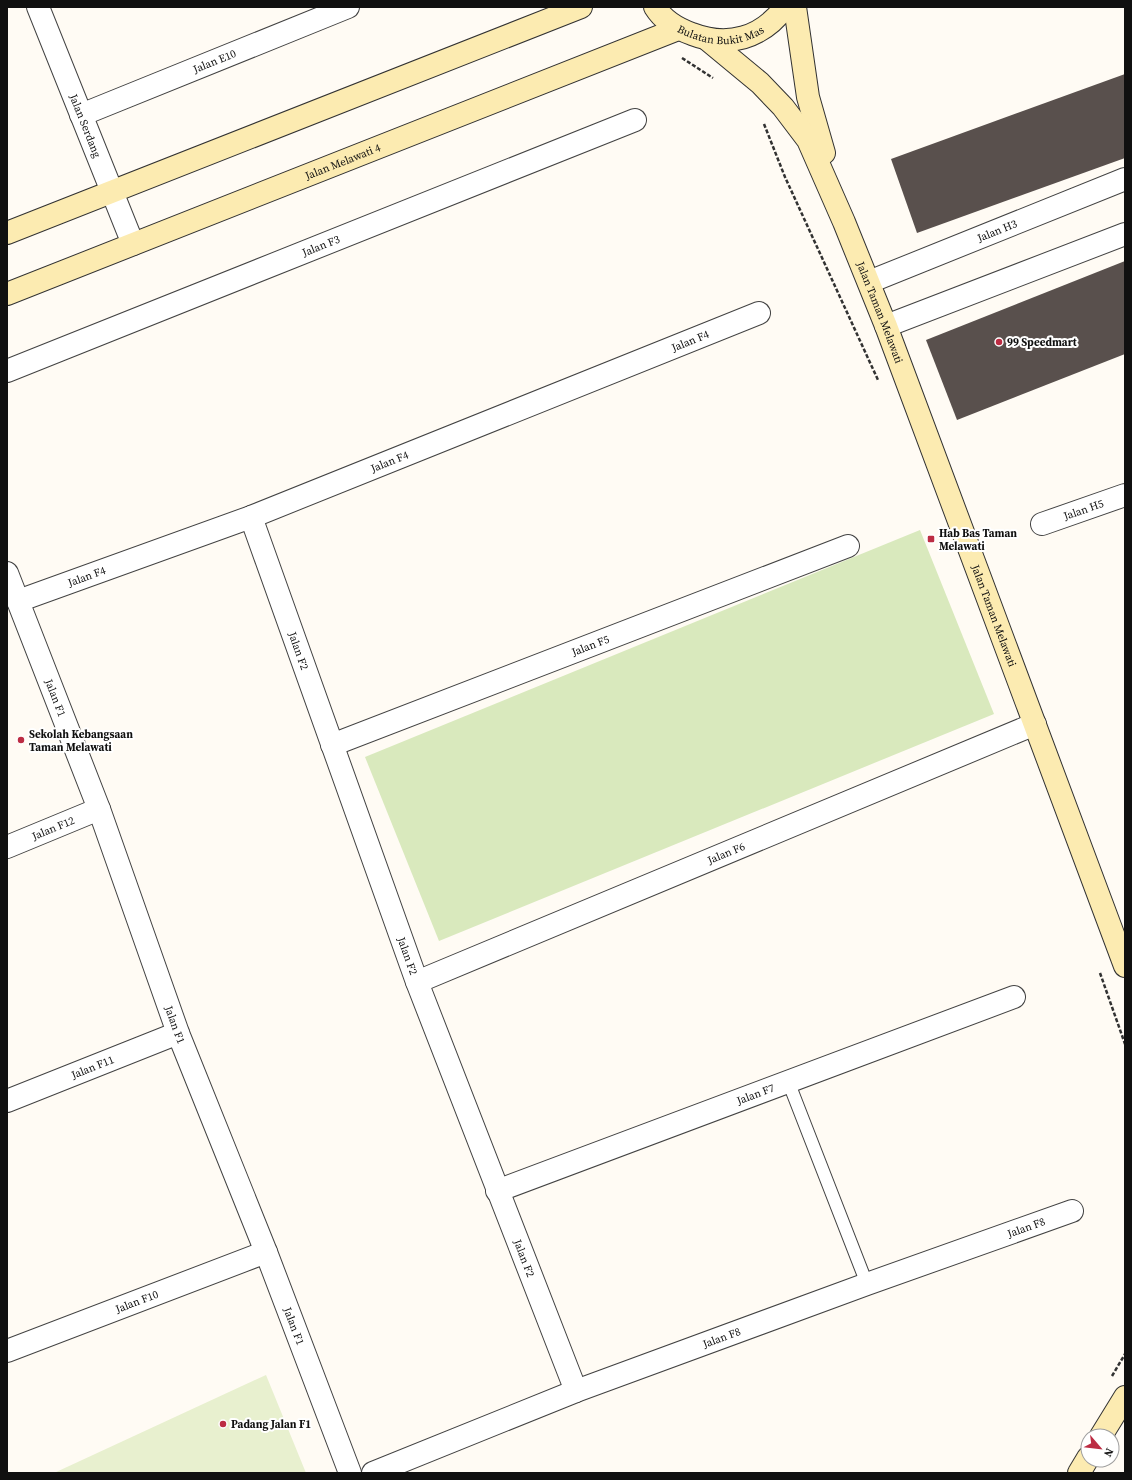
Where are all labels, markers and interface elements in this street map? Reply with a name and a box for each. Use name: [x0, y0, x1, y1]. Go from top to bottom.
street label: Bulatan Bukit Mas: [676, 18, 764, 32]
text: Bulatan Bukit Mas: [675, 21, 767, 48]
street label: Jalan E10: [190, 45, 239, 77]
street label: Jalan Serdang: [66, 91, 105, 160]
street label: Jalan Melawati 4: [302, 140, 383, 183]
street label: Jalan H3: [974, 216, 1020, 246]
street label: Jalan F3: [299, 231, 342, 260]
street label: Jalan Taman Melawati: [853, 258, 907, 365]
street label: Jalan F4: [668, 326, 712, 355]
place label: 99 Speedmart: [1007, 335, 1078, 350]
marker: 99 Speedmart: [994, 337, 1004, 347]
street label: Jalan F4: [368, 447, 411, 476]
street label: Jalan H5: [1060, 495, 1106, 524]
place label: Hab Bas Taman Melawati: [939, 526, 1017, 554]
marker: Hab Bas Taman Melawati: [926, 534, 936, 544]
street label: Jalan Taman Melawati: [968, 561, 1020, 669]
street label: Jalan F4: [65, 562, 108, 590]
street label: Jalan F2: [285, 629, 313, 672]
street label: Jalan F5: [568, 631, 612, 660]
street label: Jalan F1: [41, 676, 70, 719]
place label: Sekolah Kebangsaan Taman Melawati: [29, 727, 133, 755]
marker: Sekolah Kebangsaan Taman Melawati: [16, 735, 26, 745]
street label: Jalan F12: [29, 812, 77, 844]
street label: Jalan F6: [704, 838, 748, 868]
street label: Jalan F2: [394, 934, 422, 977]
street label: Jalan F1: [161, 1003, 189, 1046]
street label: Jalan F11: [68, 1052, 116, 1083]
street label: Jalan F7: [733, 1080, 777, 1108]
street label: Jalan F8: [1004, 1214, 1047, 1241]
street label: Jalan F2: [510, 1236, 539, 1280]
street label: Jalan F10: [112, 1286, 161, 1317]
street label: Jalan F1: [280, 1304, 308, 1347]
street label: Jalan F8: [700, 1324, 743, 1352]
place label: Padang Jalan F1: [231, 1417, 311, 1432]
marker: Padang Jalan F1: [218, 1419, 228, 1429]
north arrow: [1080, 1428, 1120, 1468]
text: N: [1100, 1445, 1117, 1460]

